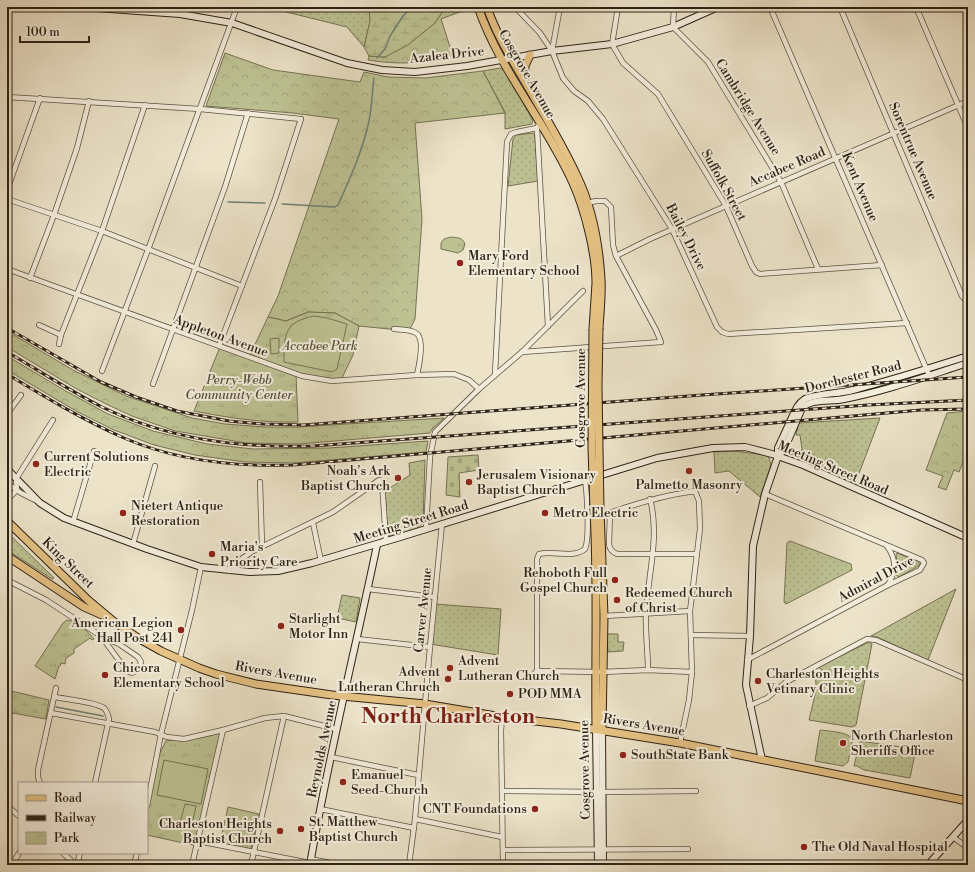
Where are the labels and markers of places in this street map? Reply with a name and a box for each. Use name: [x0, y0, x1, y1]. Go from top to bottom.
place label: Mary Ford Elementary School: [468, 248, 580, 279]
marker: Mary Ford Elementary School: [455, 258, 465, 268]
place label: Current Solutions Electric: [44, 449, 149, 480]
marker: Current Solutions Electric: [31, 459, 41, 469]
place label: Noah's Ark Baptist Church: [300, 463, 391, 494]
marker: Palmetto Masonry: [684, 466, 694, 476]
place label: Jerusalem Visionary Baptist Church: [476, 467, 597, 498]
marker: Noah's Ark Baptist Church: [393, 473, 403, 483]
marker: Jerusalem Visionary Baptist Church: [464, 477, 474, 487]
place label: Palmetto Masonry: [636, 477, 743, 493]
place label: Nietert Antique Restoration: [131, 498, 224, 529]
place label: Metro Electric: [553, 505, 639, 521]
marker: Nietert Antique Restoration: [118, 508, 128, 518]
marker: Metro Electric: [540, 508, 550, 518]
place label: Maria's Priority Care: [220, 539, 298, 570]
marker: Maria's Priority Care: [207, 549, 217, 559]
place label: Rehoboth Full Gospel Church: [520, 565, 607, 596]
marker: Rehoboth Full Gospel Church: [610, 575, 620, 585]
place label: Redeemed Church of Christ: [625, 585, 733, 616]
marker: Redeemed Church of Christ: [612, 595, 622, 605]
place label: Starlight Motor Inn: [289, 611, 348, 642]
place label: American Legion Hall Post 241: [70, 615, 173, 646]
marker: Starlight Motor Inn: [276, 621, 286, 631]
marker: American Legion Hall Post 241: [176, 625, 186, 635]
place label: Advent Lutheran Church: [457, 653, 560, 684]
place label: Chicora Elementary School: [113, 660, 225, 691]
marker: Advent Lutheran Church: [445, 663, 455, 673]
place label: Advent Lutheran Chruch: [338, 664, 440, 695]
place label: Charleston Heights Vetinary Clinic: [765, 666, 879, 697]
marker: Chicora Elementary School: [100, 670, 110, 680]
marker: Advent Lutheran Chruch: [443, 674, 453, 684]
marker: Charleston Heights Vetinary Clinic: [753, 676, 763, 686]
place label: POD MMA: [518, 686, 583, 702]
marker: POD MMA: [505, 689, 515, 699]
place label: North Charleston Sheriffs Office: [851, 728, 954, 759]
marker: North Charleston Sheriffs Office: [838, 738, 848, 748]
place label: SouthState Bank: [631, 747, 730, 763]
marker: SouthState Bank: [618, 750, 628, 760]
place label: Emanuel Seed-Church: [351, 767, 428, 798]
marker: Emanuel Seed-Church: [338, 777, 348, 787]
place label: CNT Foundations: [423, 801, 527, 817]
marker: CNT Foundations: [530, 804, 540, 814]
place label: St. Matthew Baptist Church: [308, 814, 398, 845]
place label: Charleston Heights Baptist Church: [159, 816, 272, 847]
marker: St. Matthew Baptist Church: [296, 824, 306, 834]
marker: Charleston Heights Baptist Church: [275, 826, 285, 836]
place label: The Old Naval Hospital: [812, 839, 948, 855]
marker: The Old Naval Hospital: [799, 842, 809, 852]

